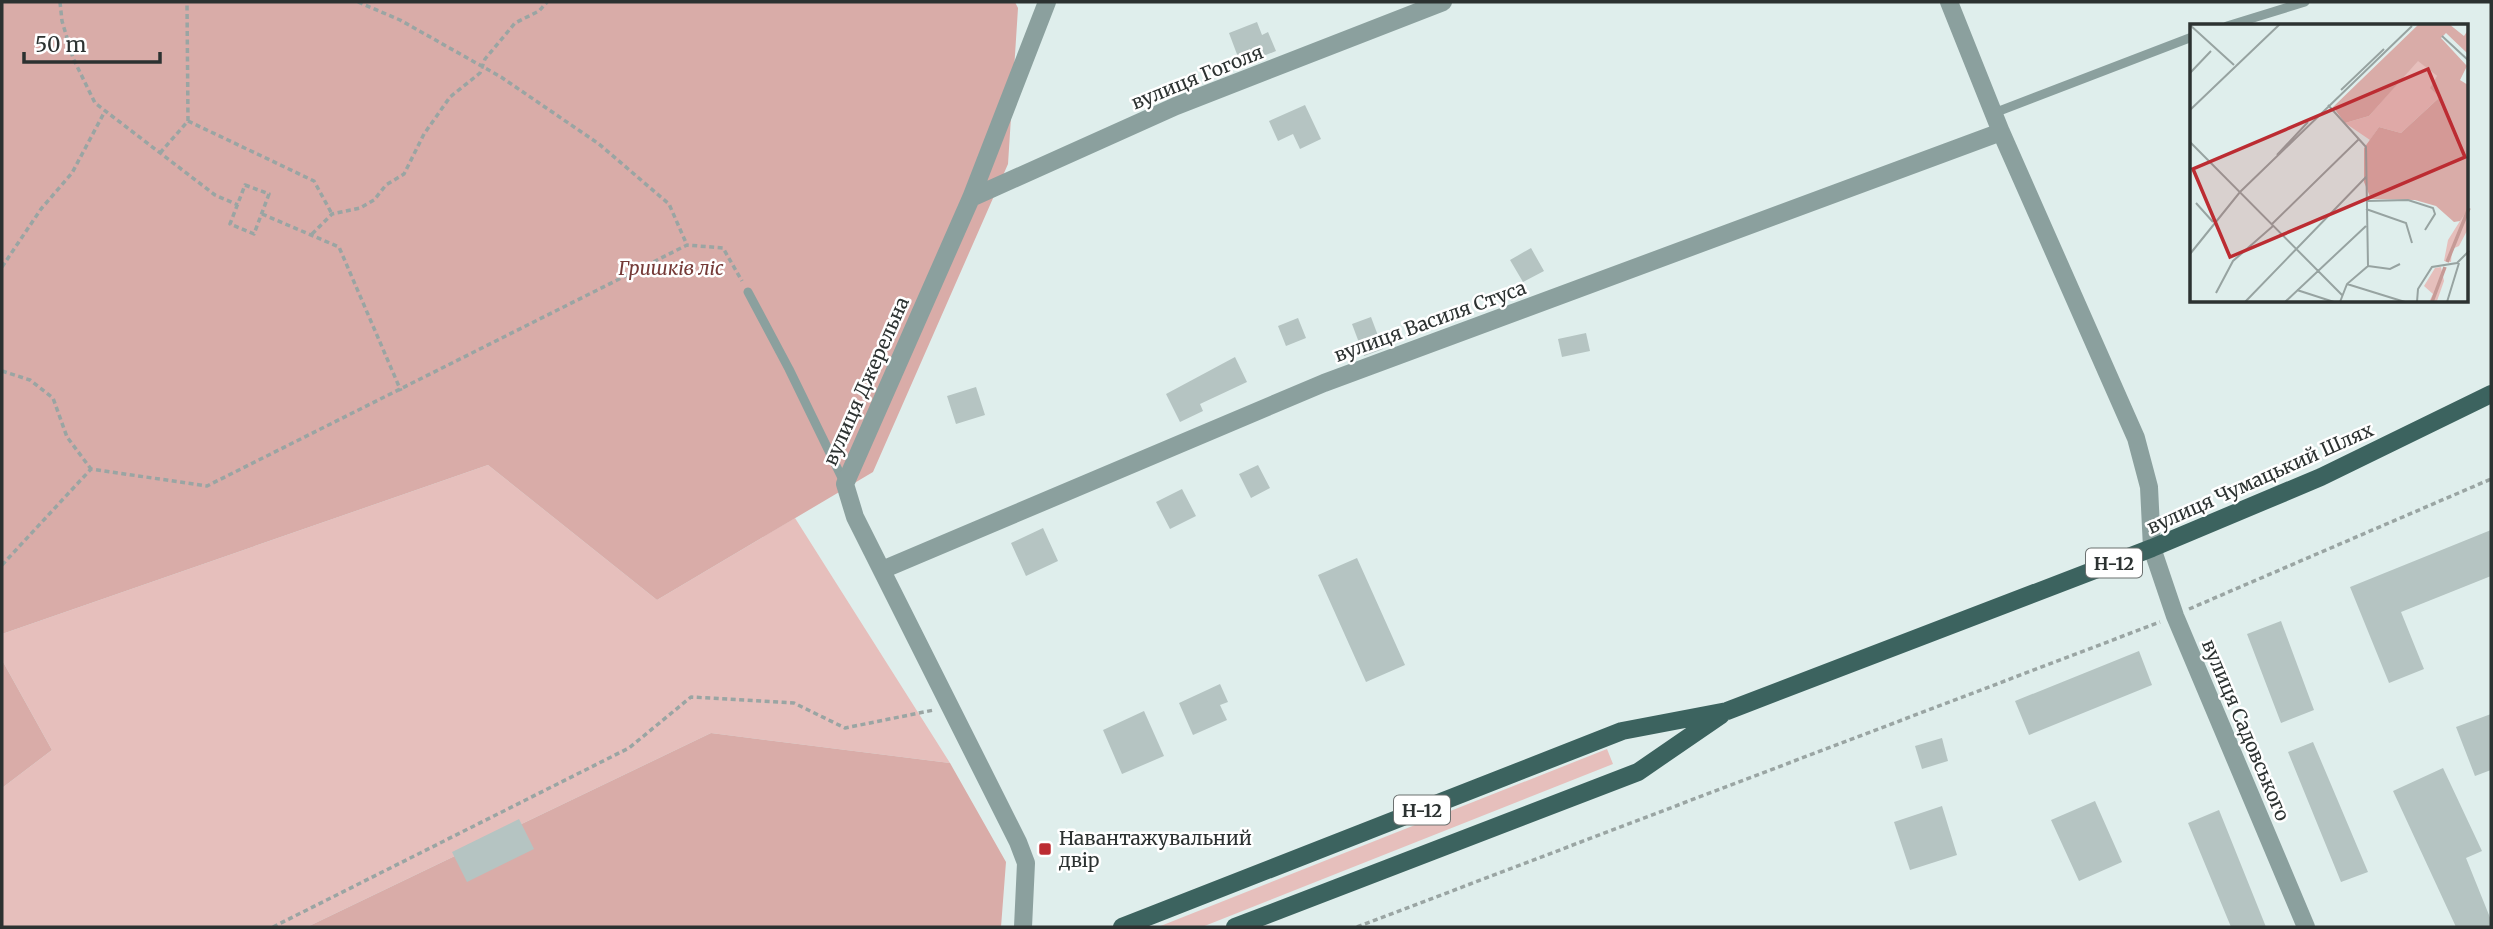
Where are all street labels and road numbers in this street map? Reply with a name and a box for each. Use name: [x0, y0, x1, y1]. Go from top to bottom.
street label: вулиця Гоголя: [1128, 40, 1266, 114]
street label: вулиця Василя Стуса: [1331, 275, 1529, 367]
street label: вулиця Джерельна: [818, 293, 914, 469]
street label: вулиця Чумацький Шлях: [2143, 417, 2377, 539]
road number: Н-12: [2086, 548, 2142, 578]
street label: вулиця Садовського: [2197, 636, 2295, 824]
road number: Н-12: [1394, 796, 1450, 824]

